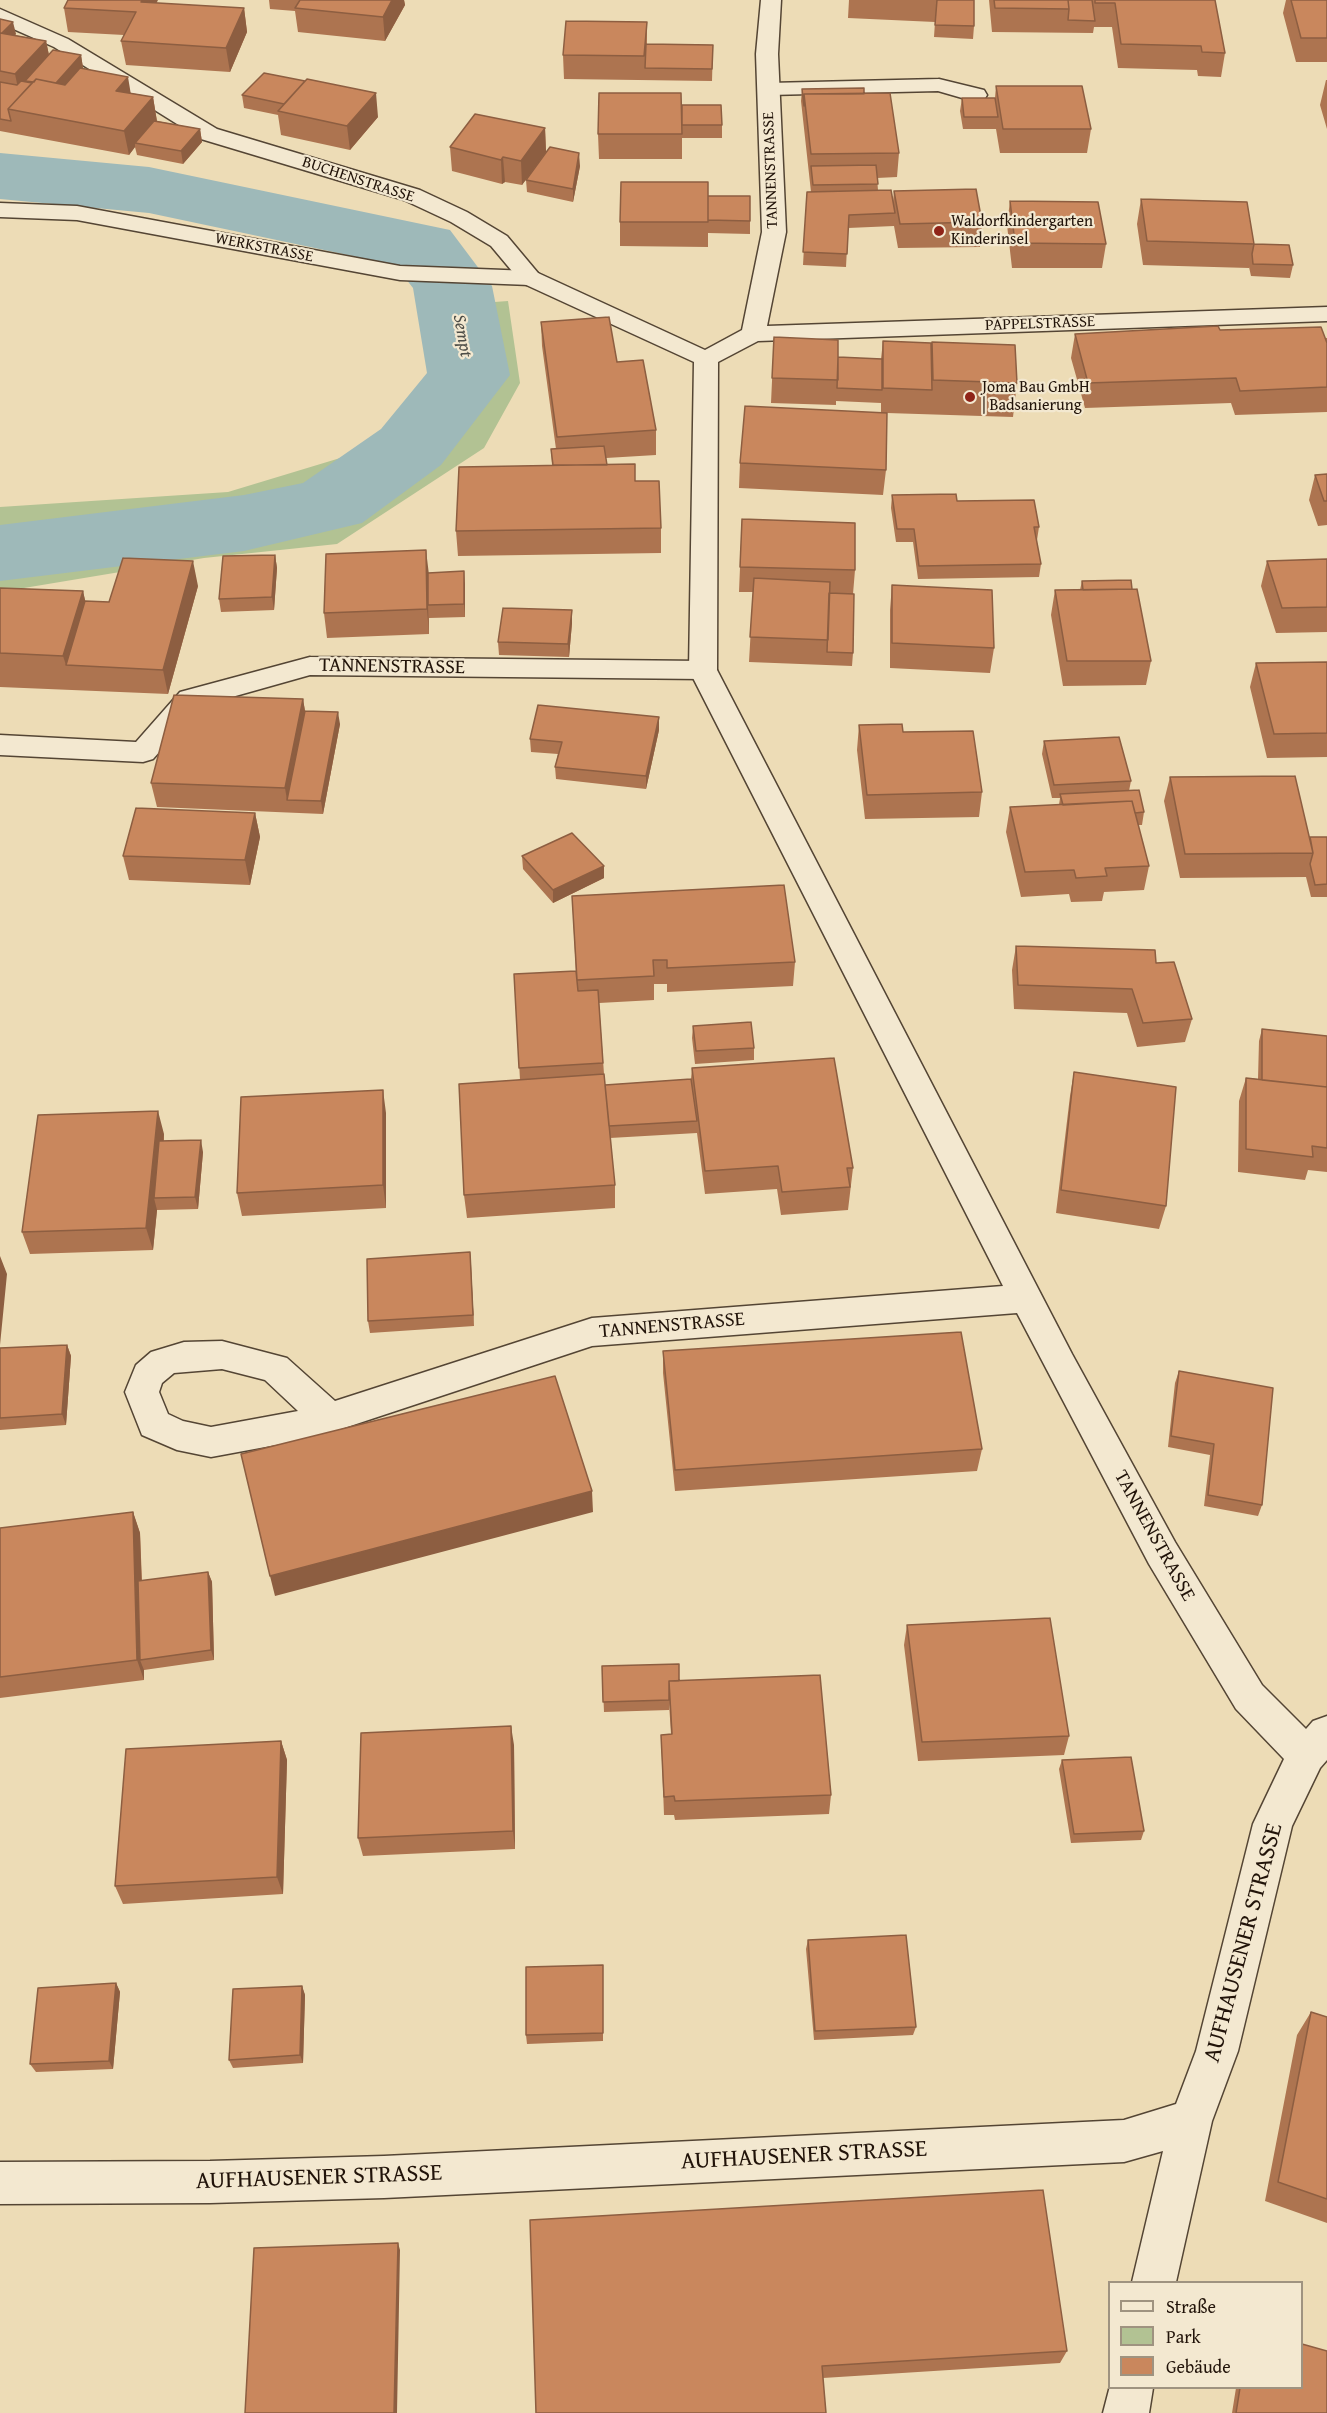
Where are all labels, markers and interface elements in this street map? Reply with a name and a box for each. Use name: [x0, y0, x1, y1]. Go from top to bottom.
street label: TANNENSTRASSE: [759, 111, 783, 229]
street label: BUCHENSTRASSE: [299, 153, 417, 207]
place label: Waldorfkindergarten Kinderinsel: [951, 212, 1093, 250]
marker: Waldorfkindergarten Kinderinsel: [932, 224, 946, 238]
street label: WERKSTRASSE: [213, 229, 315, 267]
street label: PAPPELSTRASSE: [985, 312, 1095, 336]
water label: Sempt: [448, 313, 476, 359]
place label: Joma Bau GmbH | Badsanierung: [982, 378, 1090, 416]
marker: Joma Bau GmbH | Badsanierung: [963, 390, 977, 404]
street label: TANNENSTRASSE: [319, 654, 465, 680]
street label: TANNENSTRASSE: [598, 1308, 746, 1344]
street label: TANNENSTRASSE: [1108, 1466, 1200, 1606]
street label: AUFHAUSENER STRASSE: [1198, 1820, 1290, 2066]
street label: AUFHAUSENER STRASSE: [680, 2135, 928, 2177]
street label: AUFHAUSENER STRASSE: [195, 2159, 443, 2197]
legend: [1108, 2281, 1303, 2389]
text: Straße: [1166, 2293, 1216, 2320]
text: Park: [1166, 2323, 1201, 2350]
text: Gebäude: [1166, 2353, 1231, 2380]

